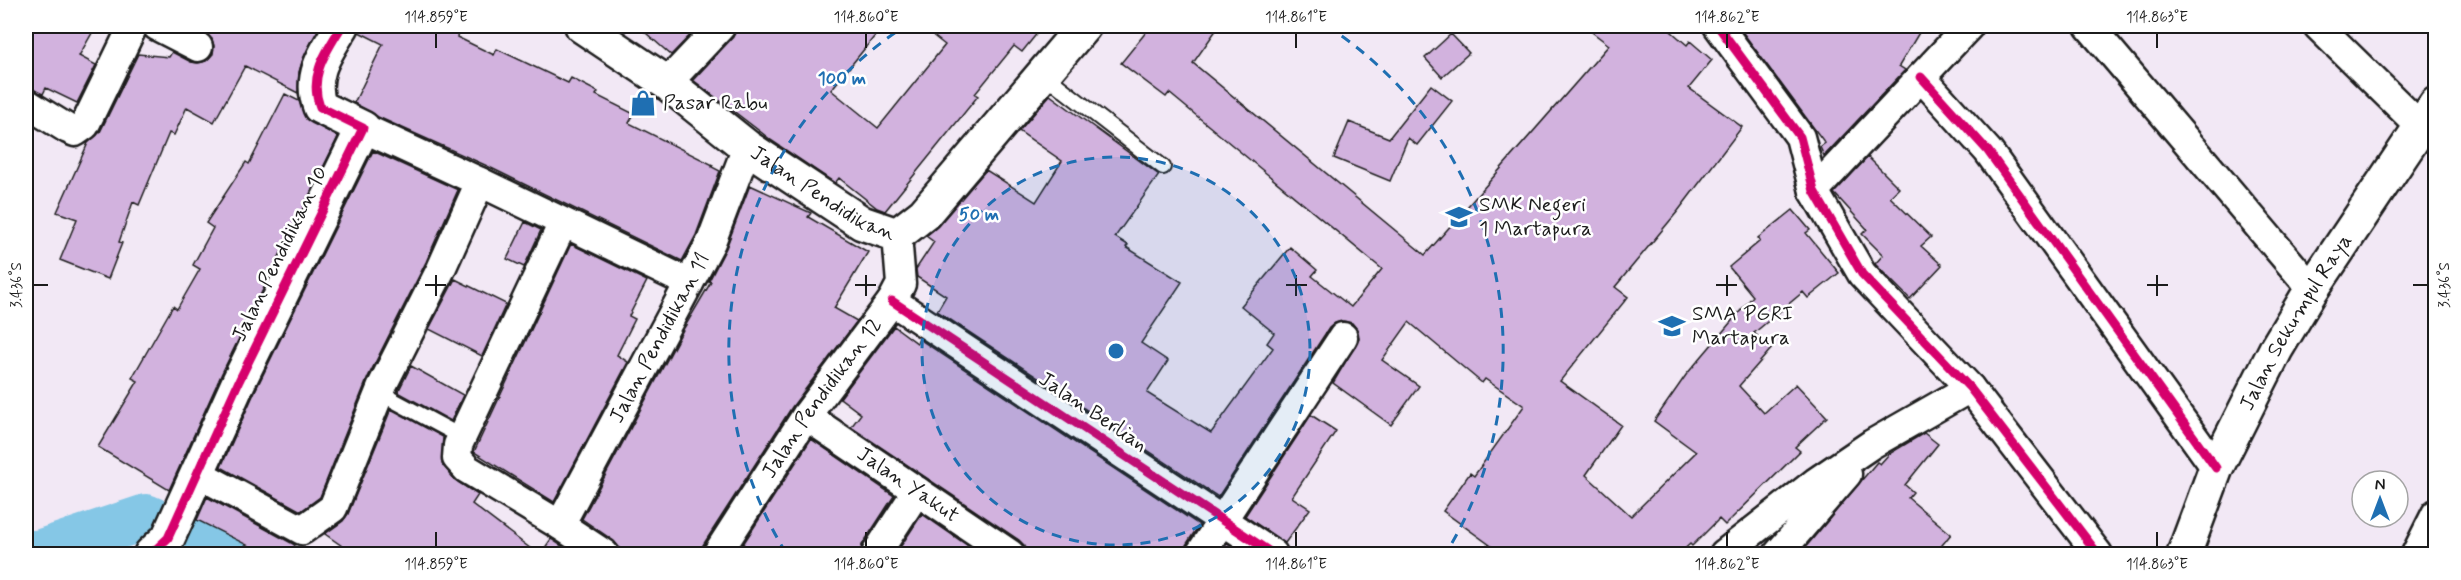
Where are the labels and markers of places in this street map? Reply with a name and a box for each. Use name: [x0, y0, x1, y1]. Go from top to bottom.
shop icon: Pasar Rabu: [628, 88, 658, 118]
place label: Pasar Rabu: [663, 89, 768, 117]
place label: SMK Negeri 1 Martapura: [1479, 191, 1592, 243]
school or university icon: SMK Negeri 1 Martapura: [1444, 202, 1474, 232]
place label: SMA PGRI Martapura: [1692, 300, 1793, 352]
school or university icon: SMA PGRI Martapura: [1657, 311, 1687, 341]
centre of rings: [1106, 341, 1126, 361]

